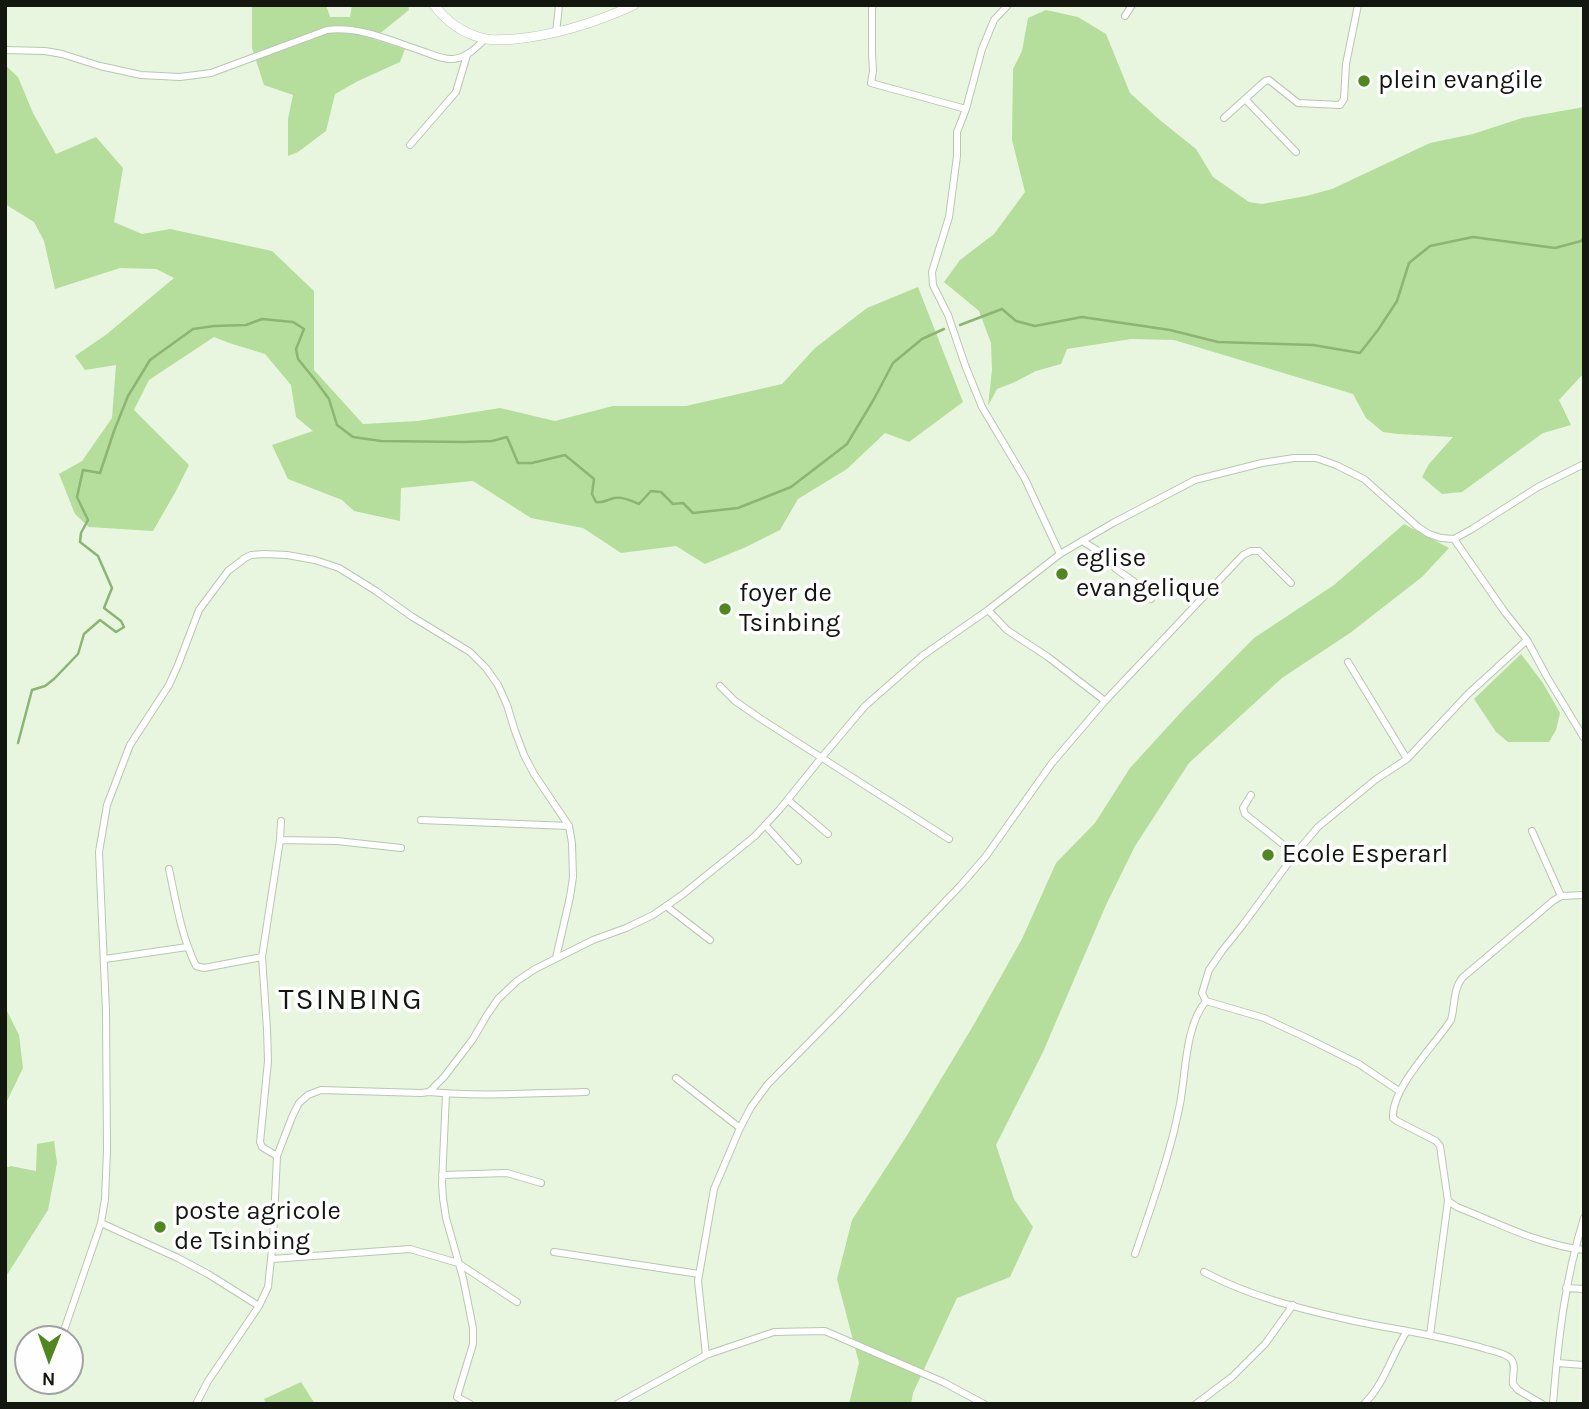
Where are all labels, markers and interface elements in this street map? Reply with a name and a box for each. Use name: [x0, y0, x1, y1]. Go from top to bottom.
place label: plein evangile: [1378, 65, 1543, 97]
marker: plein evangile: [1356, 73, 1372, 89]
place label: eglise evangelique: [1076, 543, 1220, 604]
marker: eglise evangelique: [1054, 566, 1070, 582]
place label: foyer de Tsinbing: [739, 578, 840, 640]
marker: foyer de Tsinbing: [717, 601, 733, 617]
place label: Ecole Esperarl: [1282, 839, 1448, 871]
marker: Ecole Esperarl: [1260, 847, 1276, 863]
district label: TSINBING: [280, 982, 422, 1018]
place label: poste agricole de Tsinbing: [174, 1196, 341, 1258]
marker: poste agricole de Tsinbing: [152, 1219, 168, 1235]
north arrow: [14, 1325, 84, 1395]
text: N: [42, 1368, 56, 1390]

